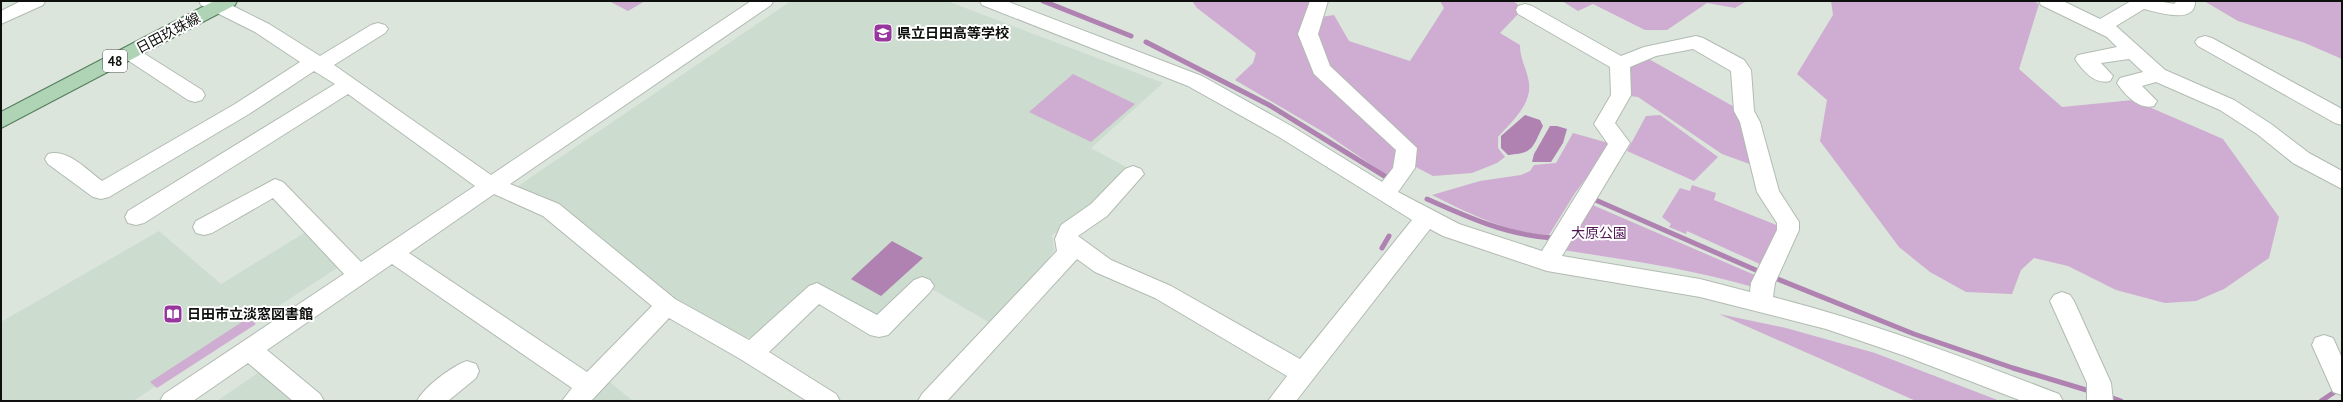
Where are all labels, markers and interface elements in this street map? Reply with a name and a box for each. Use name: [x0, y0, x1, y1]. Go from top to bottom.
street label: 日田玖珠線: [133, 9, 203, 57]
school or university icon: 県立日田高等学校: [872, 22, 894, 44]
place label: 県立日田高等学校: [897, 24, 1009, 42]
road number: 48: [103, 50, 127, 72]
park label: 大原公園: [1571, 224, 1627, 242]
library icon: 日田市立淡窓図書館: [162, 303, 184, 325]
place label: 日田市立淡窓図書館: [187, 305, 313, 323]

